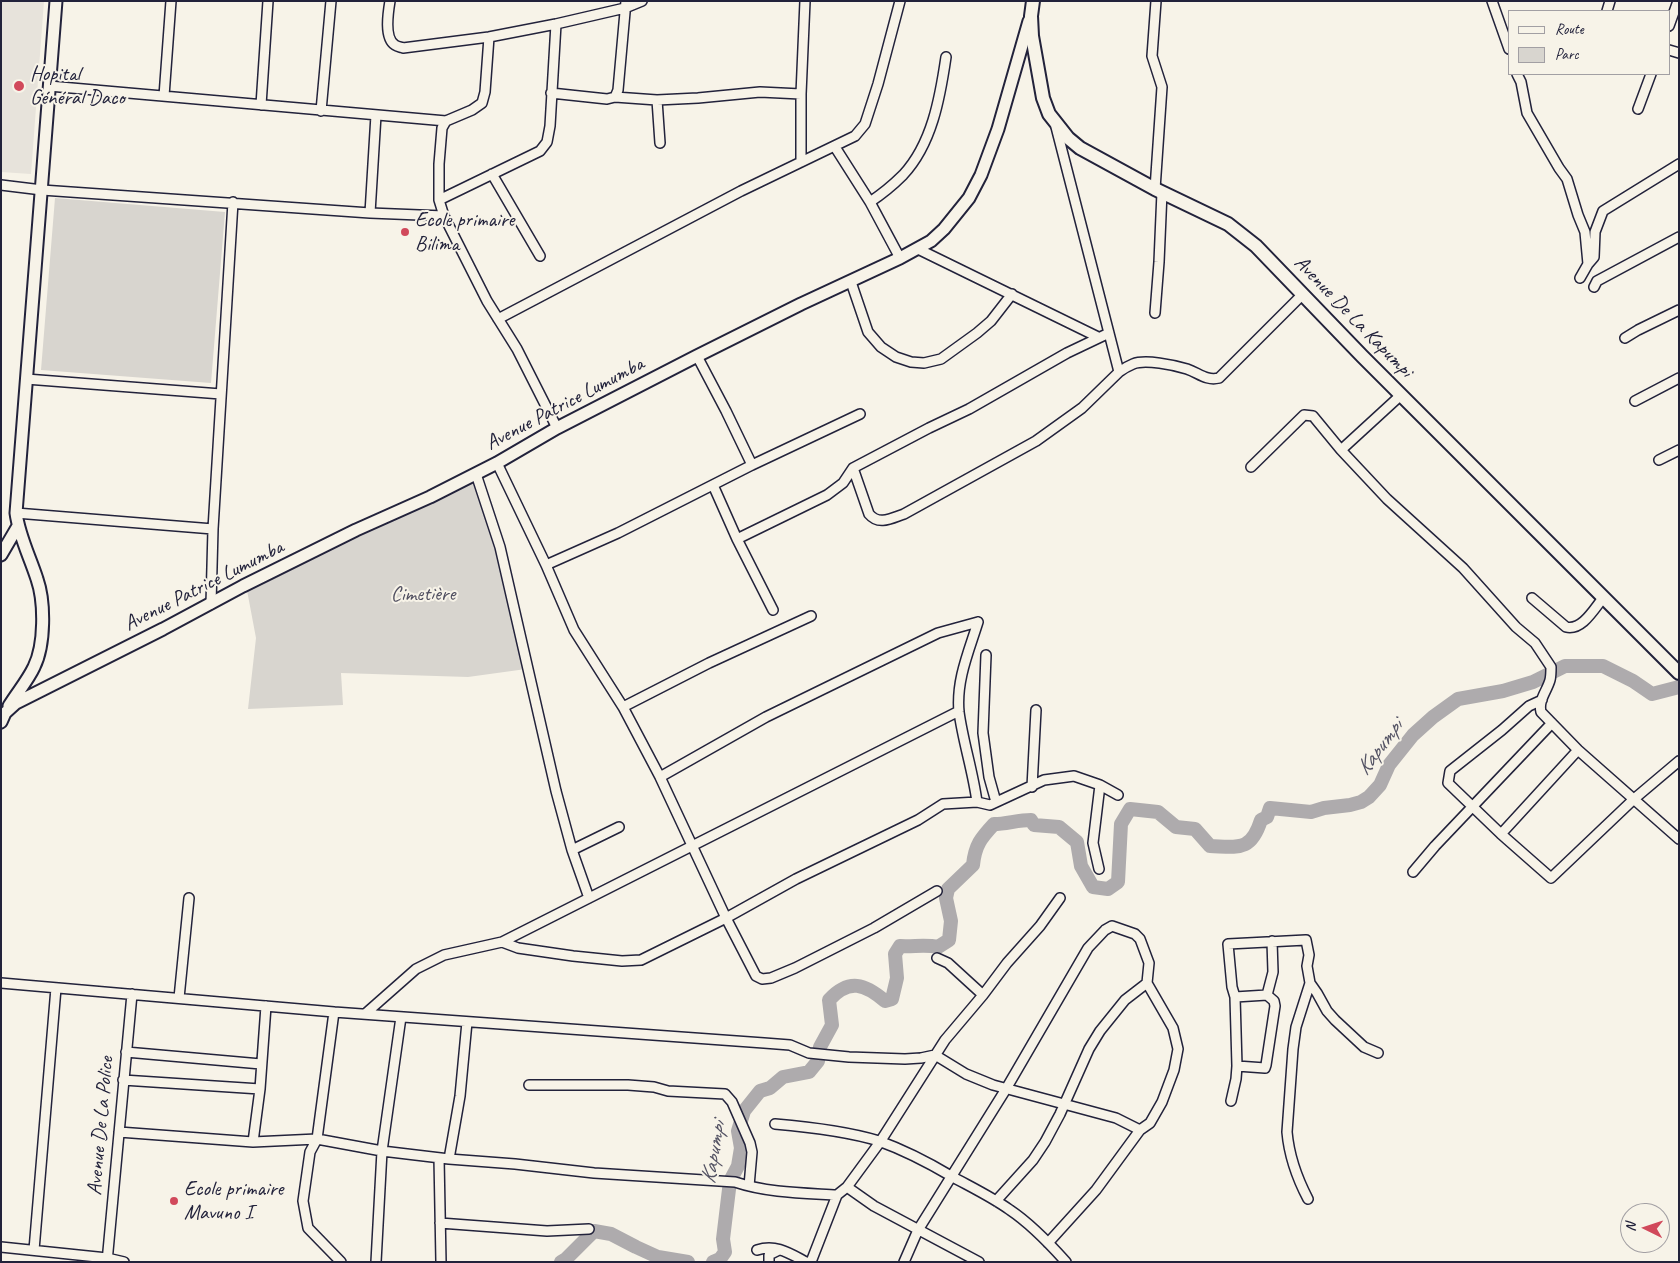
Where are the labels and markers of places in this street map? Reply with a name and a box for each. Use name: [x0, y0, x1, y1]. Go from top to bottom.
place label: Hopital Général Daco: [30, 61, 125, 111]
marker: Hopital Général Daco: [12, 79, 26, 93]
place label: Ecole primaire Bilima: [415, 207, 514, 257]
marker: Ecole primaire Bilima: [399, 226, 411, 238]
place label: Ecole primaire Mavuno I: [184, 1176, 283, 1226]
marker: Ecole primaire Mavuno I: [168, 1195, 180, 1207]

